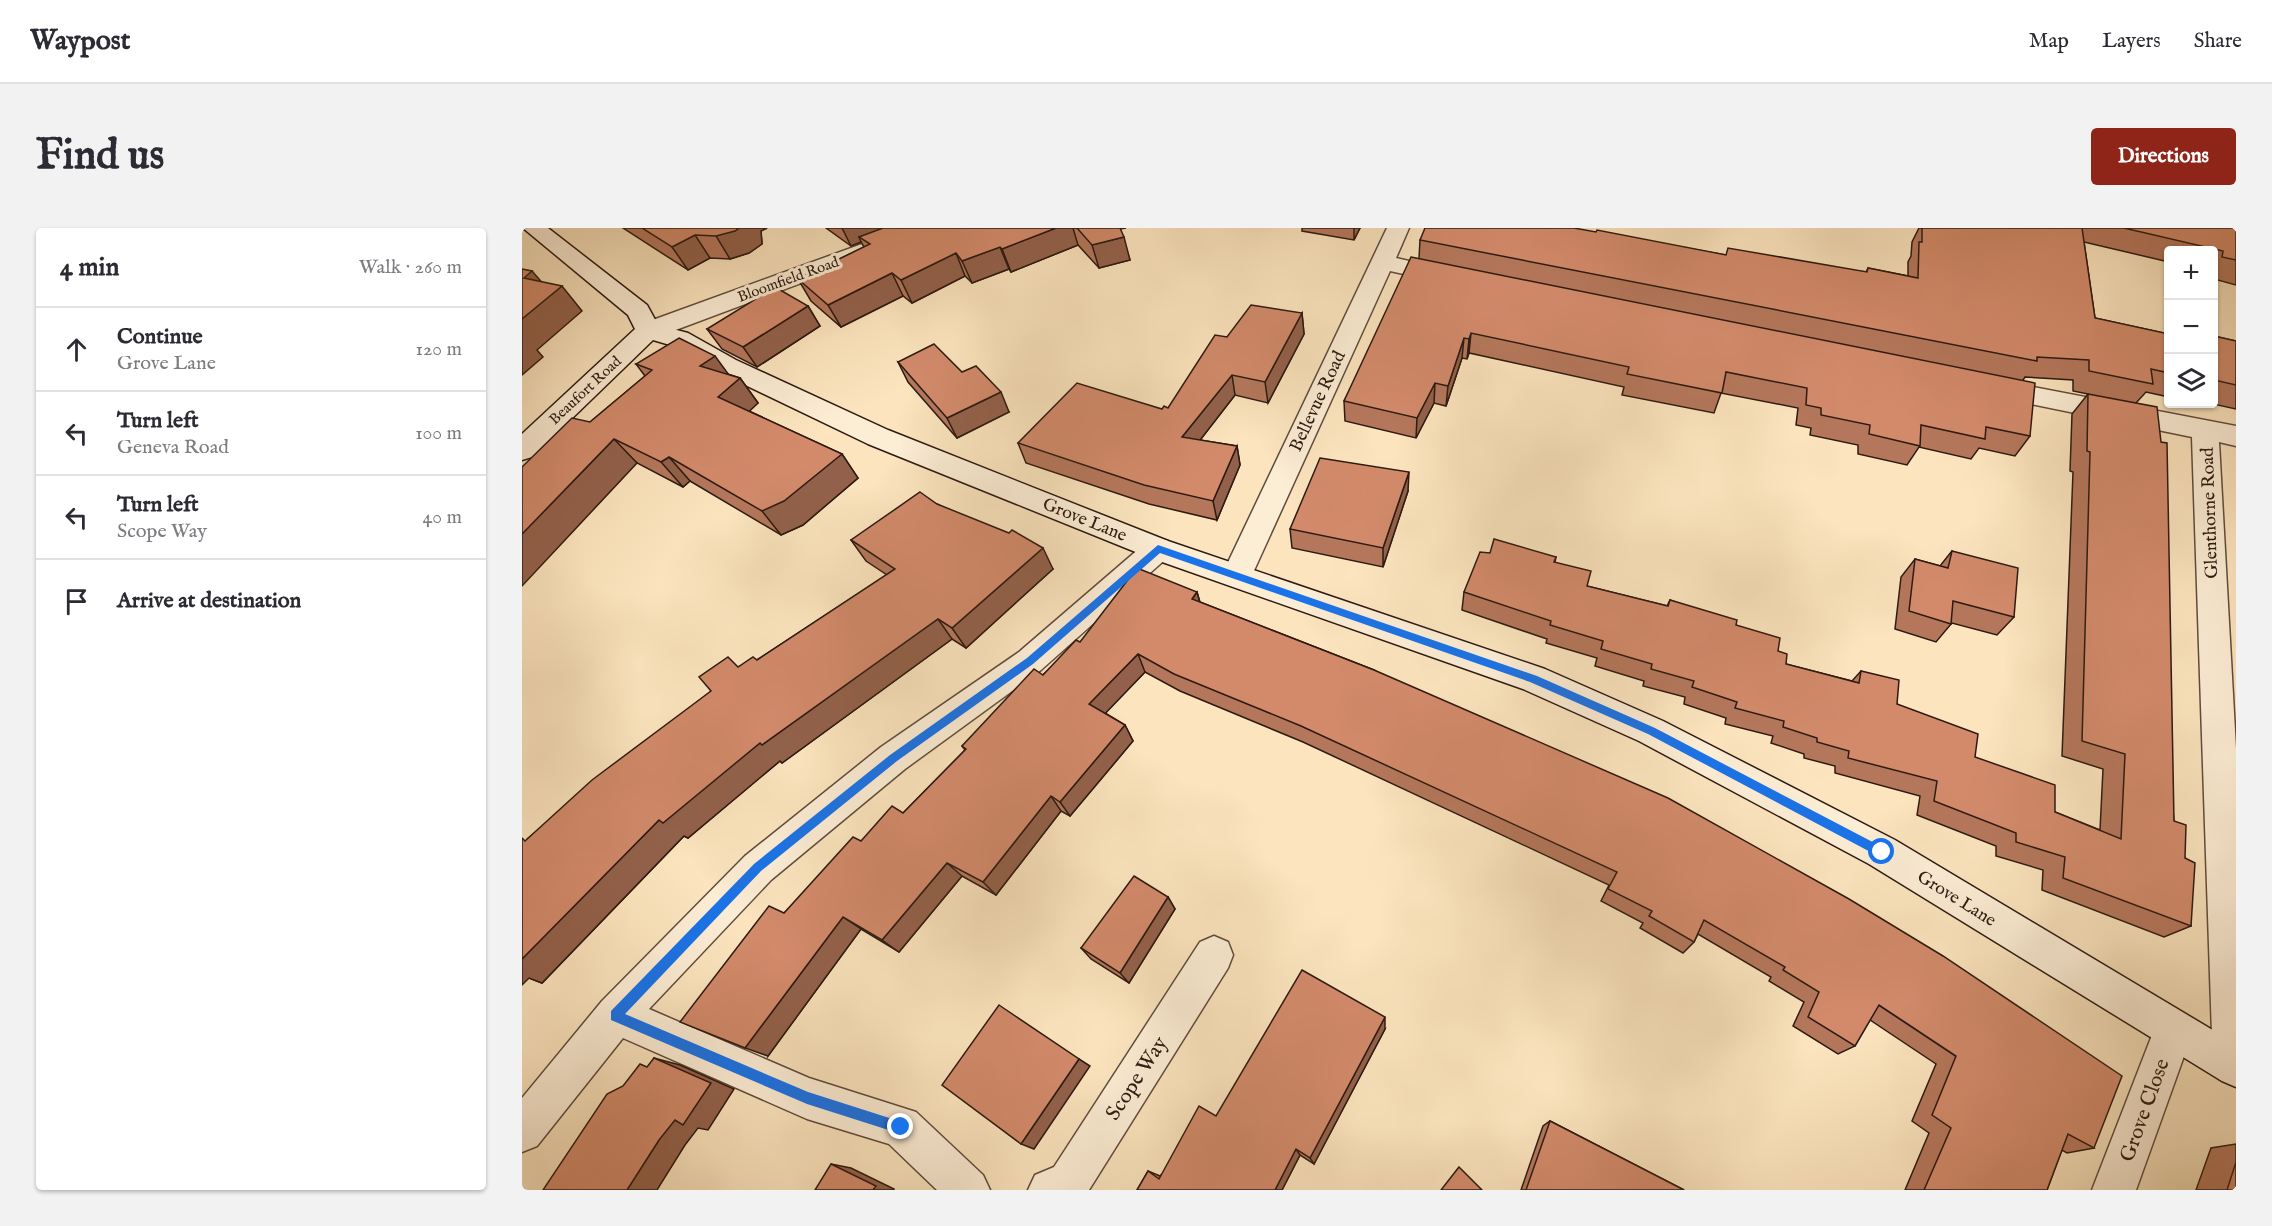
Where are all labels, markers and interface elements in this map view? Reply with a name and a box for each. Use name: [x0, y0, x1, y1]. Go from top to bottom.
text: Waypost: [30, 24, 130, 59]
text: Map: [2029, 28, 2069, 55]
text: Layers: [2102, 28, 2161, 55]
text: Share: [2194, 28, 2242, 55]
button: Directions: [2091, 128, 2236, 185]
text: Find us: [36, 130, 164, 183]
map controls: [2164, 246, 2218, 408]
button: +: [2164, 246, 2218, 300]
text: 4 min: [60, 251, 119, 284]
street label: Bloomfield Road: [735, 252, 842, 307]
text: Walk · 260 m: [359, 255, 462, 280]
button: −: [2164, 300, 2218, 354]
text: Continue: [117, 323, 203, 351]
icon: ahead: [60, 333, 93, 366]
text: 120 m: [416, 337, 462, 362]
street label: Bellevue Road: [1285, 347, 1352, 456]
text: Grove Lane: [117, 351, 216, 376]
street label: Beaufort Road: [545, 351, 626, 429]
button: layers: [2164, 354, 2218, 408]
text: Turn left: [117, 407, 199, 435]
icon: left: [60, 417, 93, 450]
text: 100 m: [415, 421, 462, 446]
text: Geneva Road: [117, 435, 229, 460]
street label: Glenthorne Road: [2197, 447, 2224, 579]
text: Turn left: [117, 491, 199, 519]
street label: Grove Lane: [1039, 493, 1130, 548]
icon: left: [60, 501, 93, 534]
text: 40 m: [423, 505, 462, 530]
text: Scope Way: [117, 519, 207, 544]
icon: arrive: [60, 585, 93, 618]
text: Arrive at destination: [117, 587, 301, 615]
route start: [1868, 838, 1894, 864]
street label: Grove Lane: [1912, 866, 2000, 933]
street label: Scope Way: [1100, 1031, 1175, 1126]
street label: Grove Close: [2114, 1055, 2177, 1166]
route end: [887, 1113, 913, 1139]

